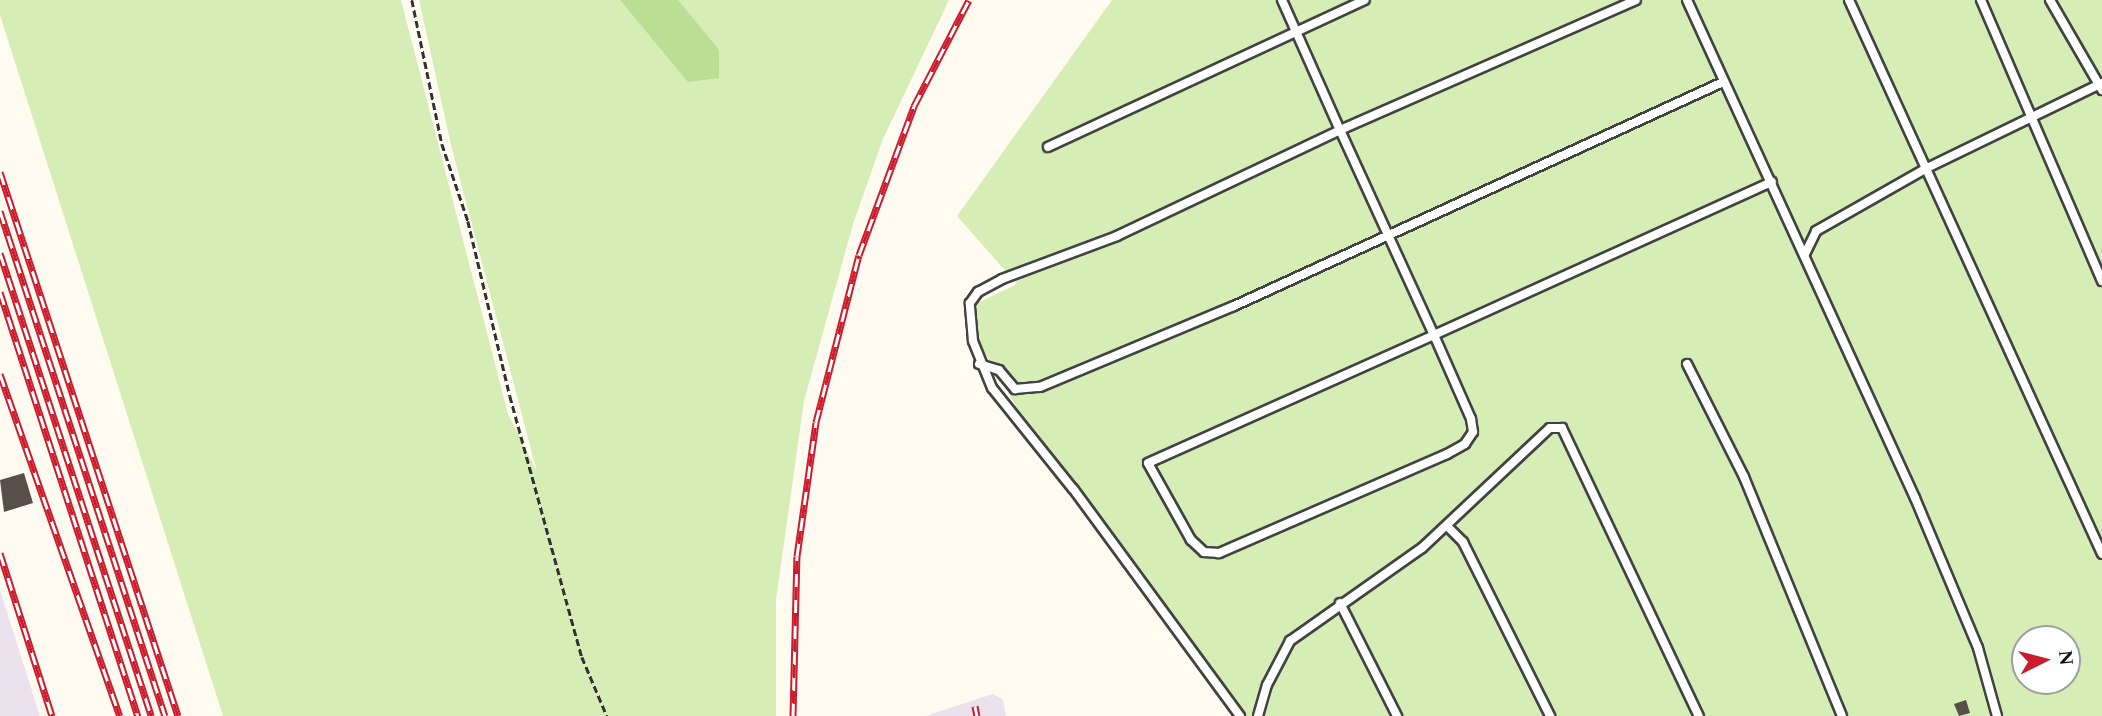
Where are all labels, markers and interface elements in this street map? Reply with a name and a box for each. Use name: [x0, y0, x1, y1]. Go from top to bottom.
north arrow: [2011, 625, 2081, 695]
text: N: [2050, 649, 2081, 667]

